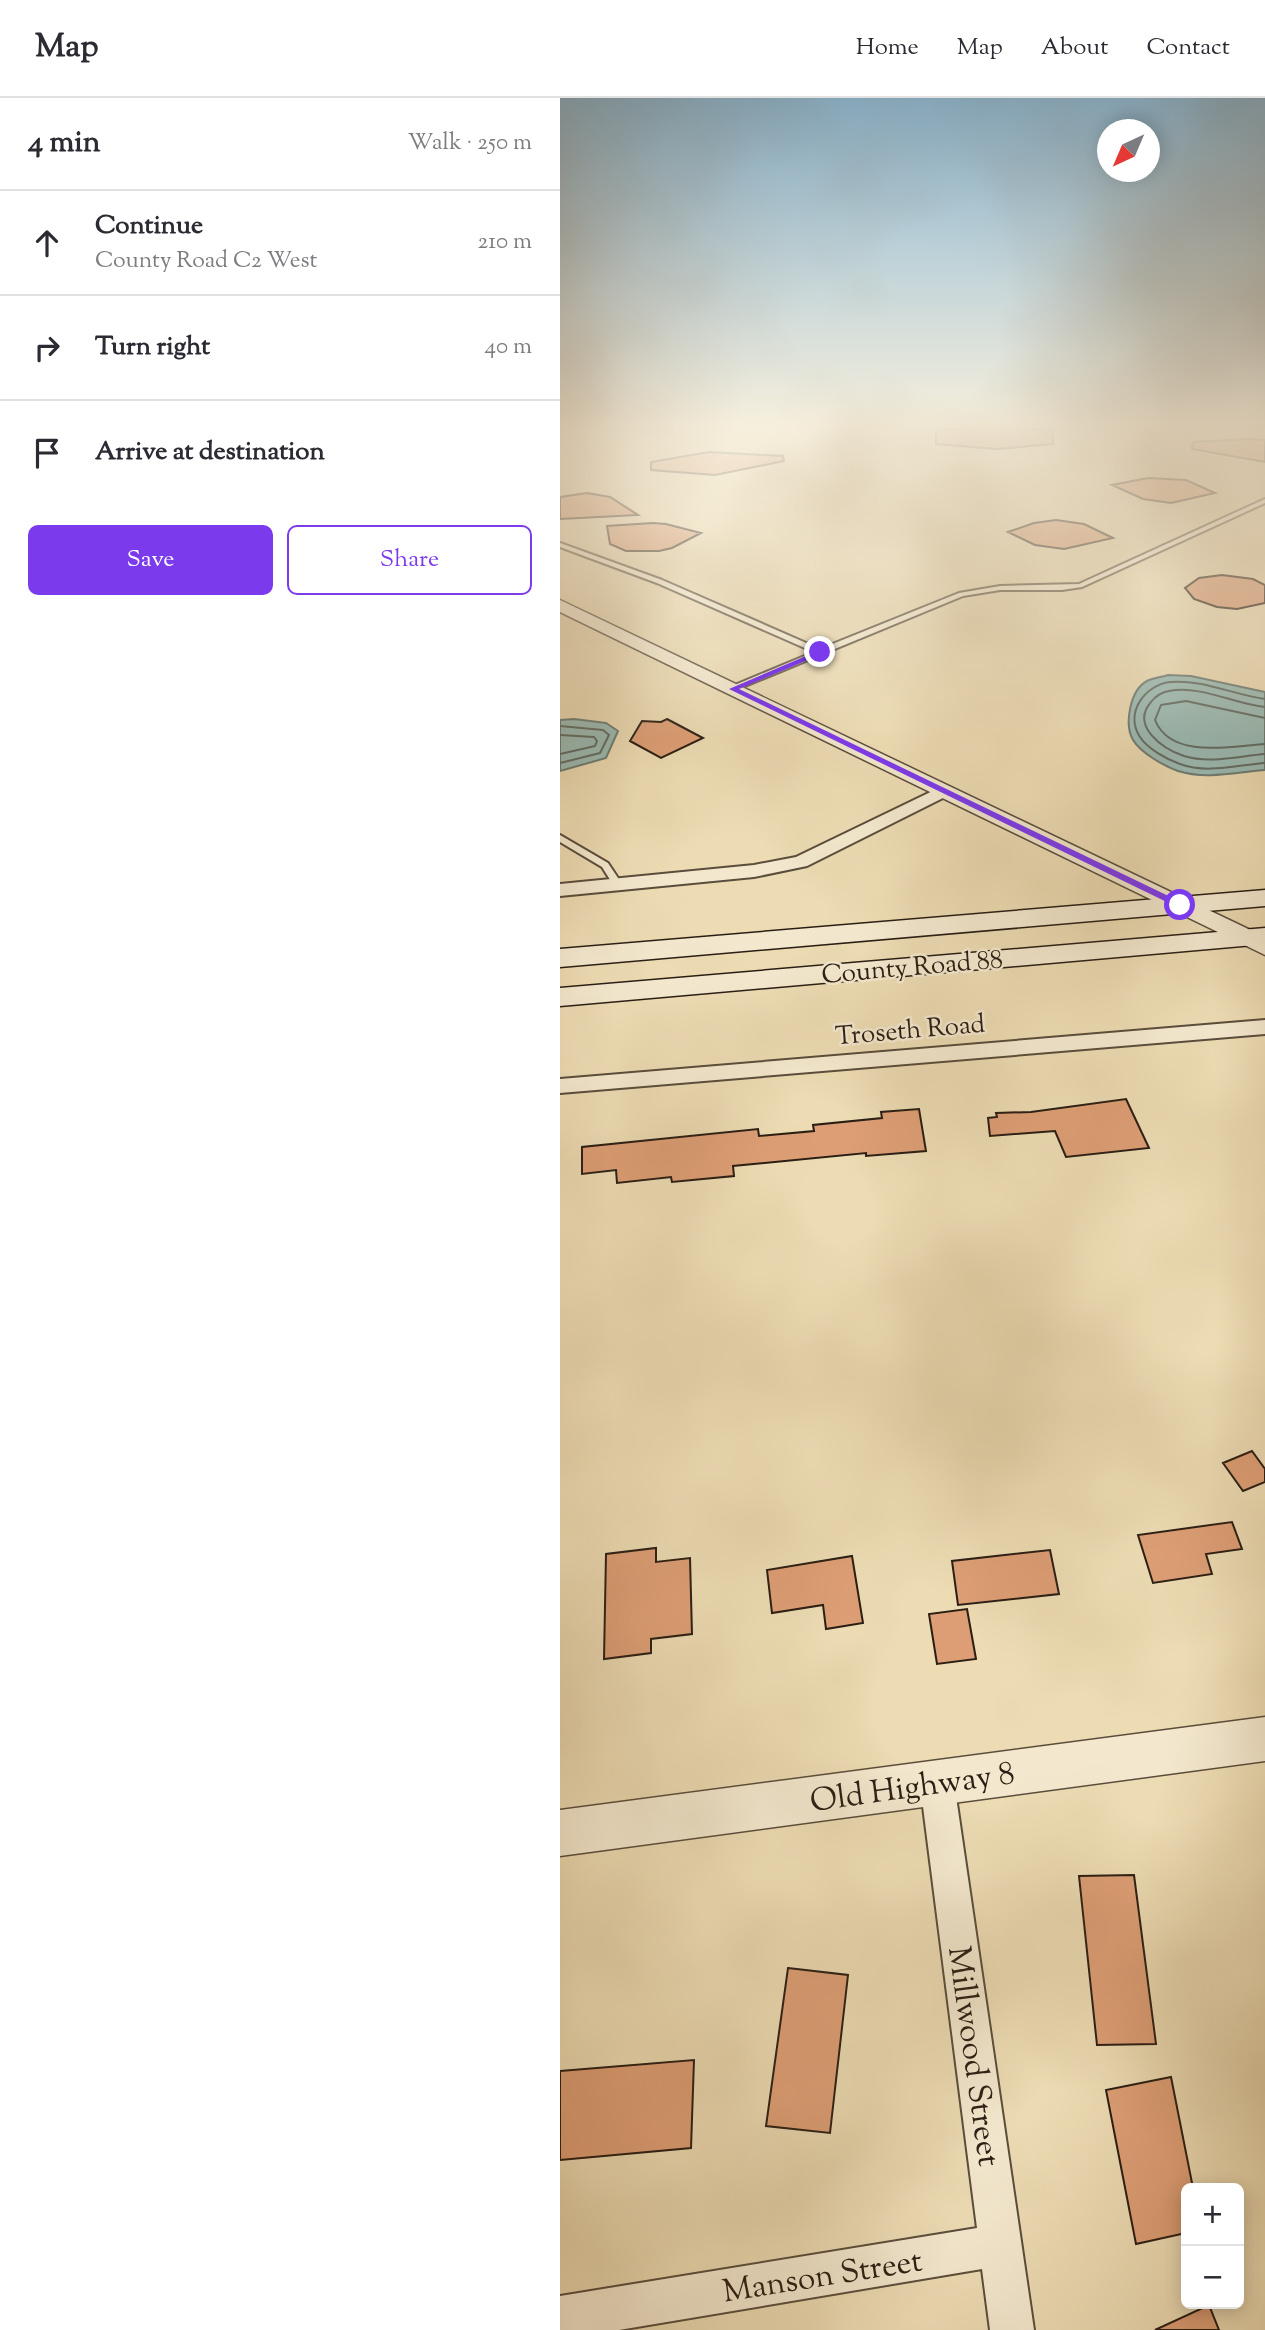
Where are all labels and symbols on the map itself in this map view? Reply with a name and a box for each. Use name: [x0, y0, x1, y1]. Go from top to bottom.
north arrow: [1097, 119, 1160, 182]
route end: [804, 636, 835, 667]
route start: [1164, 889, 1195, 920]
street label: County Road 88: [820, 942, 1004, 995]
street label: Troseth Road: [834, 1006, 987, 1056]
street label: Old Highway 8: [807, 1752, 1018, 1826]
street label: Millwood Street: [934, 1944, 1010, 2169]
street label: Manson Street: [719, 2239, 926, 2316]

